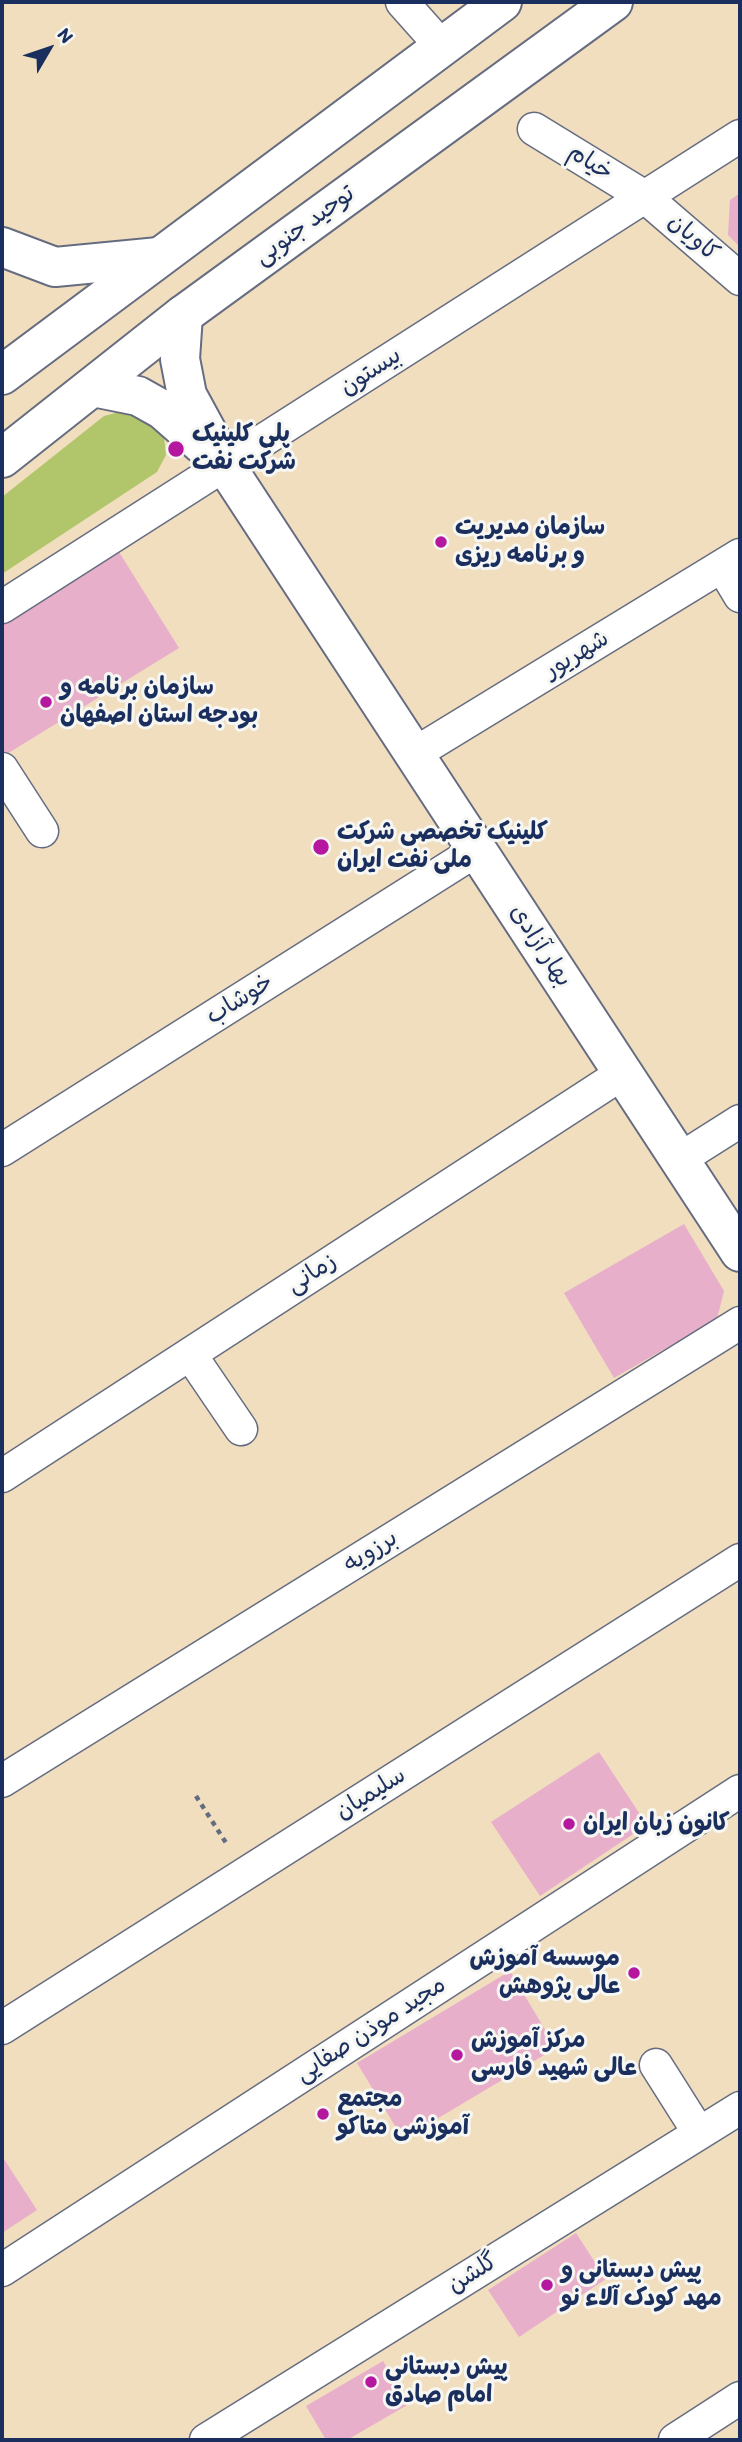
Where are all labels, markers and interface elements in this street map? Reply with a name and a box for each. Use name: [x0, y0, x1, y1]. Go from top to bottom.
north arrow: [14, 14, 84, 84]
text: N: [53, 23, 79, 48]
street label: خیام: [562, 138, 618, 188]
street label: توحید جنوبی: [249, 180, 361, 272]
street label: کاویان: [662, 208, 724, 268]
street label: بیستون: [335, 341, 407, 403]
place label: پلی کلینیک شرکت نفت: [192, 421, 296, 477]
marker: پلی کلینیک شرکت نفت: [166, 439, 186, 459]
place label: سازمان مدیریت و برنامه ریزی: [455, 514, 605, 570]
marker: سازمان مدیریت و برنامه ریزی: [433, 534, 449, 550]
street label: شهریور: [540, 625, 614, 685]
place label: سازمان برنامه و بودجه استان اصفهان: [60, 674, 258, 730]
marker: سازمان برنامه و بودجه استان اصفهان: [38, 694, 54, 710]
place label: کلینیک تخصصی شرکت ملی نفت ایران: [337, 819, 548, 875]
marker: کلینیک تخصصی شرکت ملی نفت ایران: [311, 837, 331, 857]
street label: بهار آزادی: [503, 899, 577, 993]
street label: خوشاب: [201, 968, 279, 1032]
street label: زمانی: [282, 1247, 342, 1301]
street label: برزویه: [339, 1524, 403, 1580]
street label: سلیمیان: [331, 1761, 411, 1827]
place label: کانون زبان ایران: [583, 1810, 730, 1838]
marker: کانون زبان ایران: [561, 1816, 577, 1832]
place label: موسسه آموزش عالی پژوهش: [470, 1945, 620, 2001]
marker: موسسه آموزش عالی پژوهش: [626, 1965, 642, 1981]
street label: مجید موذن صفایی: [291, 1971, 451, 2089]
place label: مرکز آموزش عالی شهید فارسی: [471, 2027, 637, 2083]
marker: مرکز آموزش عالی شهید فارسی: [449, 2047, 465, 2063]
place label: مجتمع آموزشی متاکو: [337, 2086, 469, 2142]
marker: مجتمع آموزشی متاکو: [315, 2106, 331, 2122]
street label: گلشن: [443, 2248, 503, 2300]
place label: پیش دبستانی و مهد کودک آلاء نو: [561, 2257, 722, 2313]
marker: پیش دبستانی و مهد کودک آلاء نو: [539, 2277, 555, 2293]
place label: پیش دبستانی امام صادق: [385, 2354, 508, 2410]
marker: پیش دبستانی امام صادق: [363, 2374, 379, 2390]

